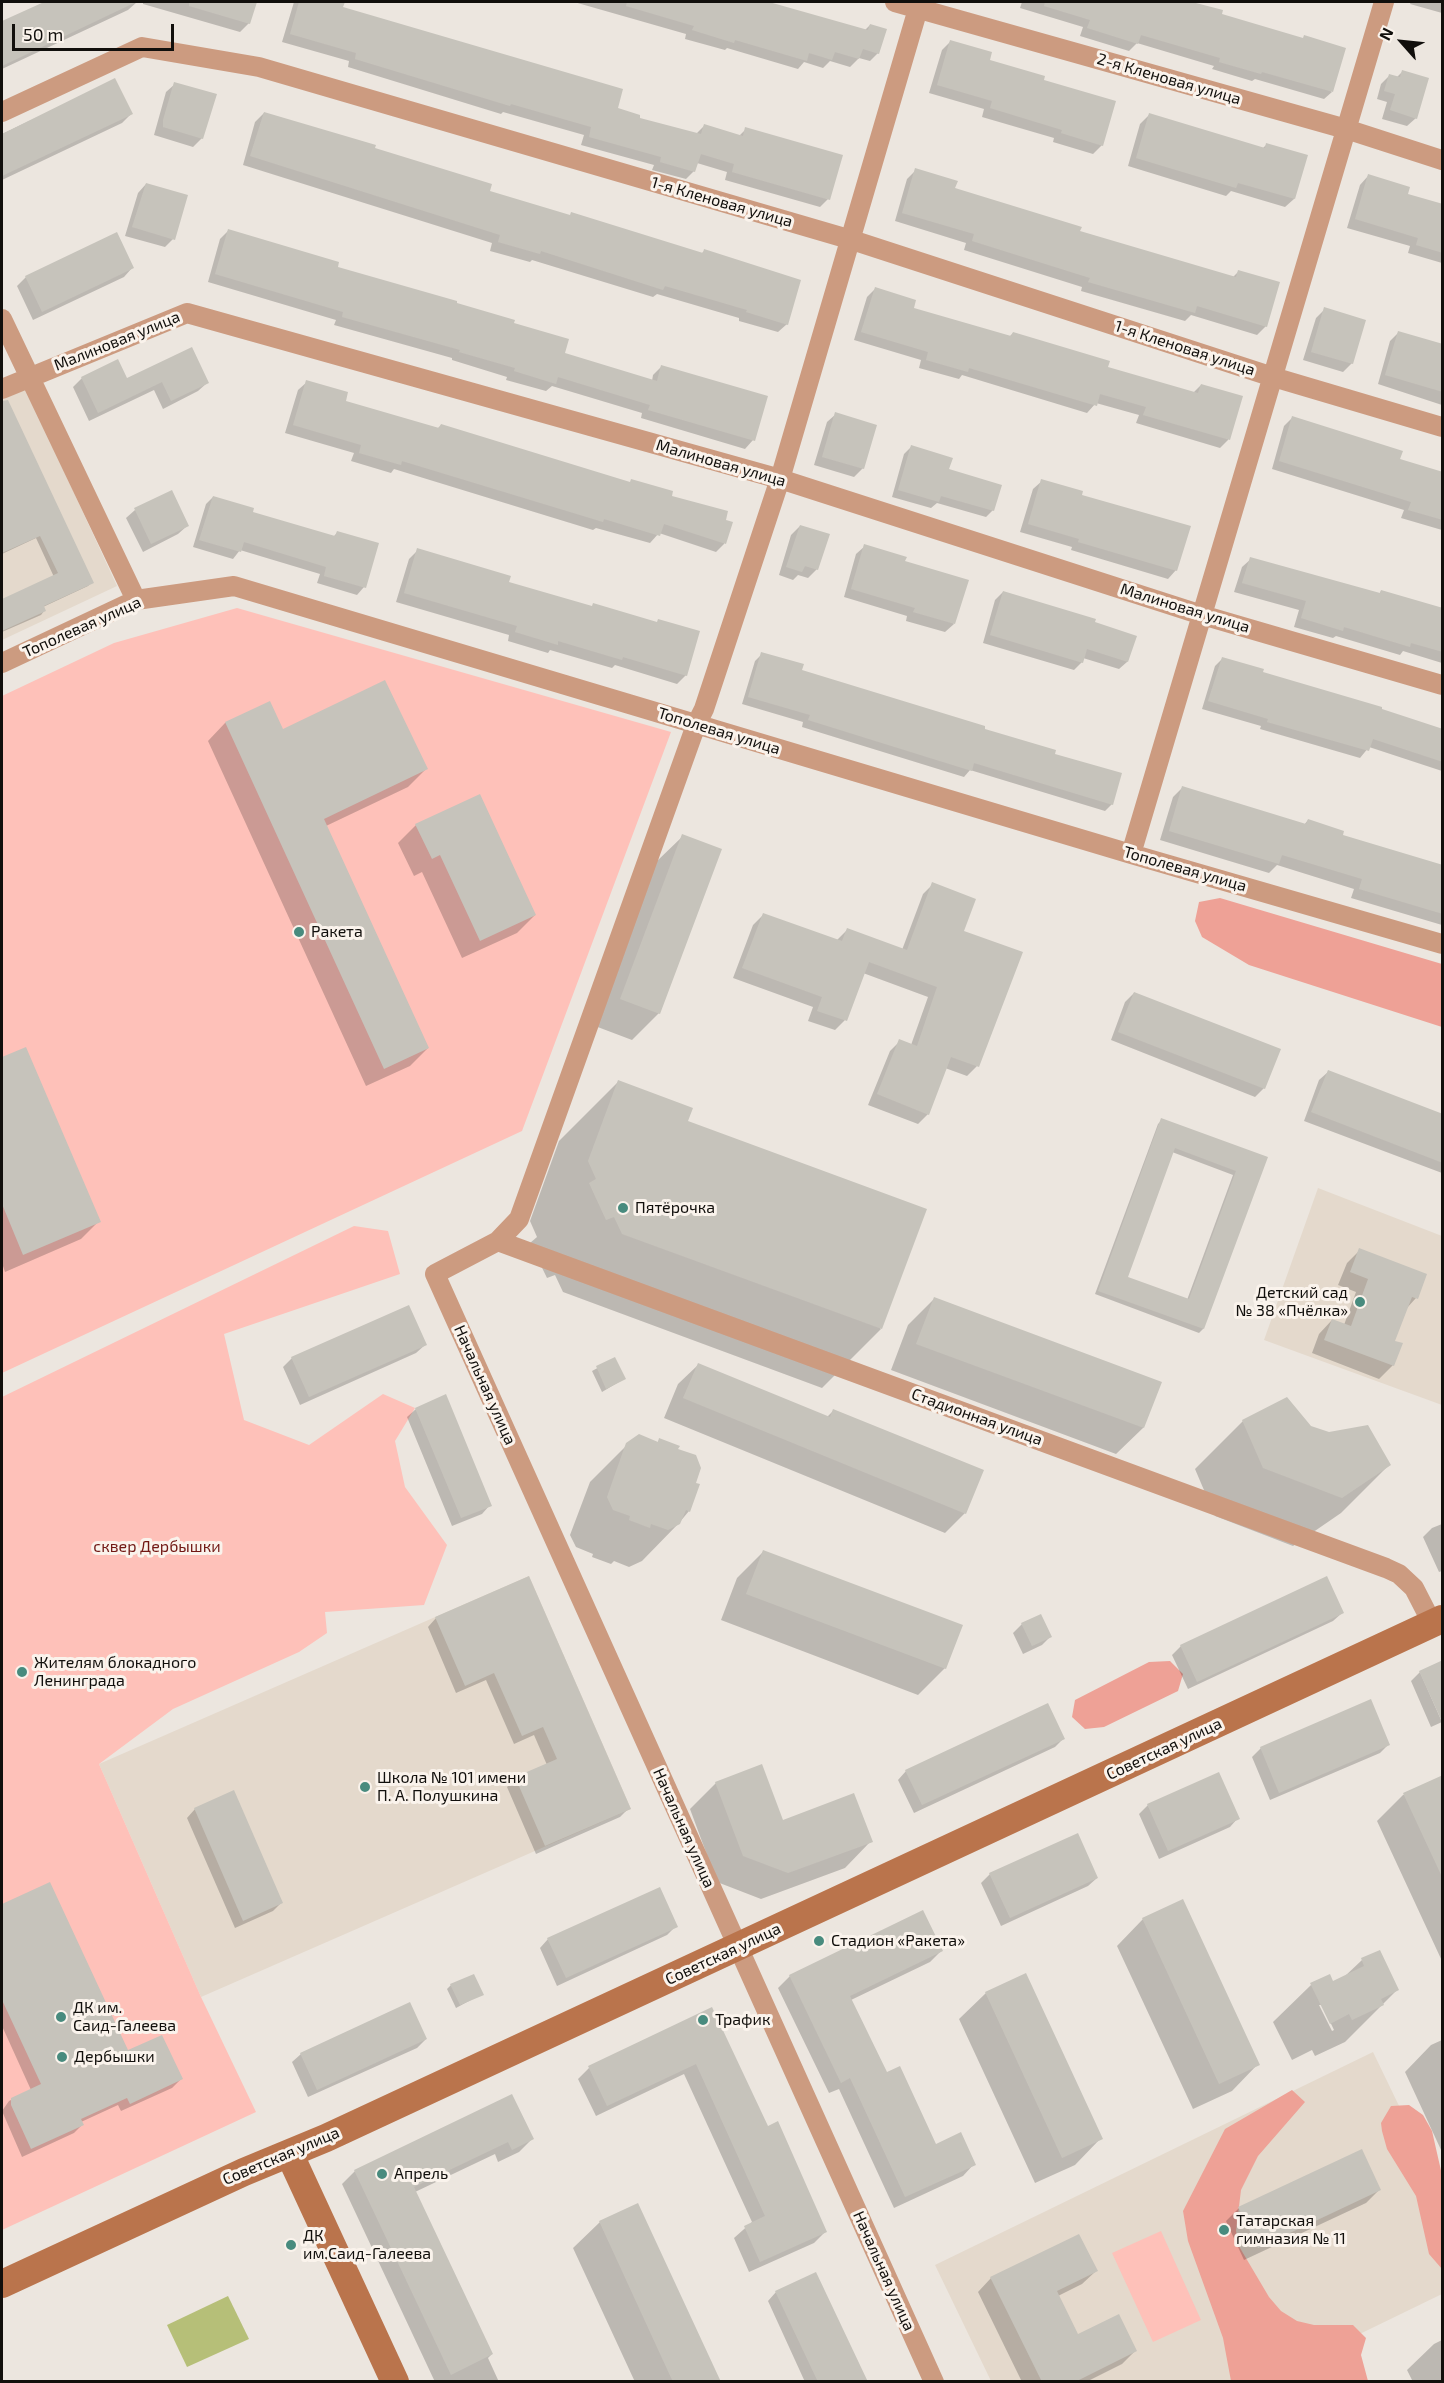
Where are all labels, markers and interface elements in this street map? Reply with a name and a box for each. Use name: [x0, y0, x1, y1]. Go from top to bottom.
scale bar: [15, 12, 177, 50]
north arrow: [1372, 12, 1432, 72]
text: 50 m: [23, 23, 63, 45]
text: N: [1374, 24, 1397, 43]
street label: 2-я Кленовая улица: [1095, 49, 1243, 109]
street label: 1-я Кленовая улица: [649, 173, 795, 231]
street label: Малиновая улица: [51, 307, 183, 375]
street label: 1-я Кленовая улица: [1113, 316, 1257, 380]
street label: Малиновая улица: [654, 435, 788, 491]
street label: Малиновая улица: [1118, 579, 1252, 637]
street label: Тополевая улица: [20, 592, 144, 662]
street label: Тополевая улица: [655, 703, 783, 759]
street label: Тополевая улица: [1121, 842, 1249, 896]
place label: Ракета: [311, 922, 363, 942]
marker: Ракета: [292, 925, 306, 939]
place label: Пятёрочка: [635, 1198, 715, 1218]
marker: Пятёрочка: [616, 1201, 630, 1215]
place label: Детский сад № 38 «Пчёлка»: [1235, 1283, 1348, 1321]
marker: Детский сад № 38 «Пчёлка»: [1353, 1295, 1367, 1309]
street label: Начальная улица: [450, 1322, 520, 1448]
street label: Стадионная улица: [909, 1384, 1045, 1450]
park label: сквер Дербышки: [93, 1537, 221, 1557]
place label: Жителям блокадного Ленинграда: [34, 1653, 196, 1691]
marker: Жителям блокадного Ленинграда: [15, 1665, 29, 1679]
street label: Советская улица: [1103, 1714, 1225, 1784]
street label: Начальная улица: [649, 1765, 719, 1891]
place label: Школа № 101 имени П. А. Полушкина: [377, 1768, 526, 1806]
marker: Школа № 101 имени П. А. Полушкина: [358, 1780, 372, 1794]
street label: Советская улица: [662, 1919, 784, 1989]
place label: Стадион «Ракета»: [831, 1931, 965, 1951]
marker: Стадион «Ракета»: [812, 1934, 826, 1948]
place label: ДК им. Саид-Галеева: [73, 1998, 176, 2036]
marker: ДК им. Саид-Галеева: [54, 2010, 68, 2024]
place label: Трафик: [715, 2010, 771, 2030]
marker: Трафик: [696, 2013, 710, 2027]
place label: Дербышки: [74, 2047, 155, 2067]
marker: Дербышки: [55, 2050, 69, 2064]
street label: Советская улица: [220, 2123, 342, 2189]
place label: Апрель: [394, 2164, 448, 2184]
marker: Апрель: [375, 2167, 389, 2181]
street label: Начальная улица: [849, 2208, 919, 2334]
place label: Татарская гимназия № 11: [1236, 2211, 1346, 2249]
marker: Татарская гимназия № 11: [1217, 2223, 1231, 2237]
place label: ДК им.Саид-Галеева: [303, 2226, 431, 2264]
marker: ДК им.Саид-Галеева: [284, 2238, 298, 2252]

